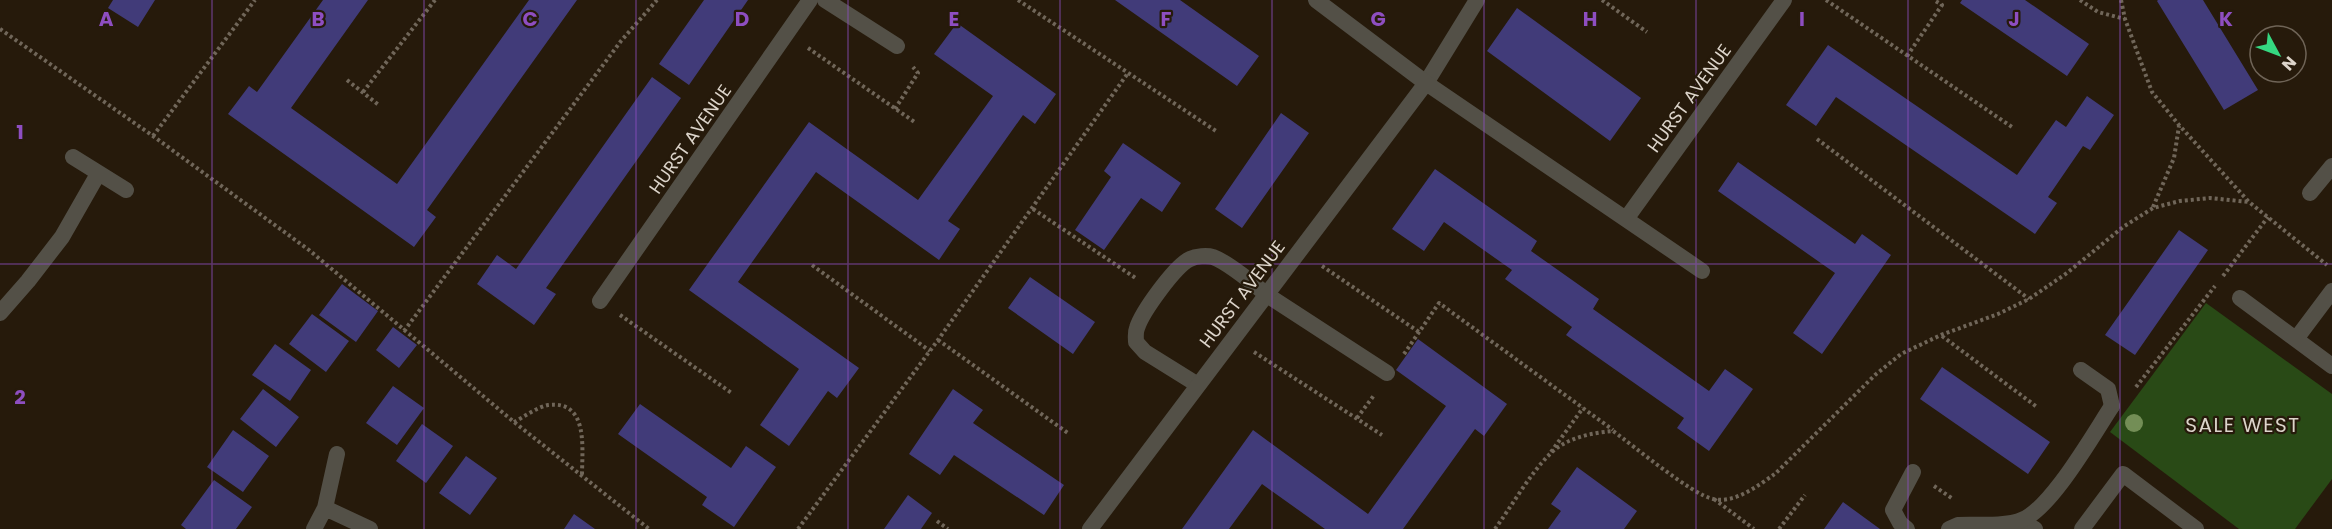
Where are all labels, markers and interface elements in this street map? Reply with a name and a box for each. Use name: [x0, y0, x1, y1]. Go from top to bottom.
text: A: [99, 5, 114, 33]
text: B: [311, 5, 325, 33]
text: C: [522, 5, 538, 33]
text: D: [735, 5, 749, 33]
text: E: [949, 5, 959, 33]
text: F: [1161, 5, 1172, 33]
text: G: [1370, 5, 1386, 33]
text: H: [1583, 5, 1597, 33]
text: I: [1799, 5, 1805, 33]
text: J: [2008, 5, 2020, 33]
text: K: [2219, 5, 2233, 33]
north arrow: [2248, 24, 2308, 84]
street label: HURST AVENUE: [1641, 39, 1737, 157]
text: N: [2276, 51, 2302, 76]
street label: HURST AVENUE: [643, 79, 737, 199]
text: 1: [16, 118, 24, 146]
street label: HURST AVENUE: [1193, 235, 1291, 353]
text: 2: [14, 383, 26, 411]
district label: SALE WEST: [2185, 411, 2301, 439]

